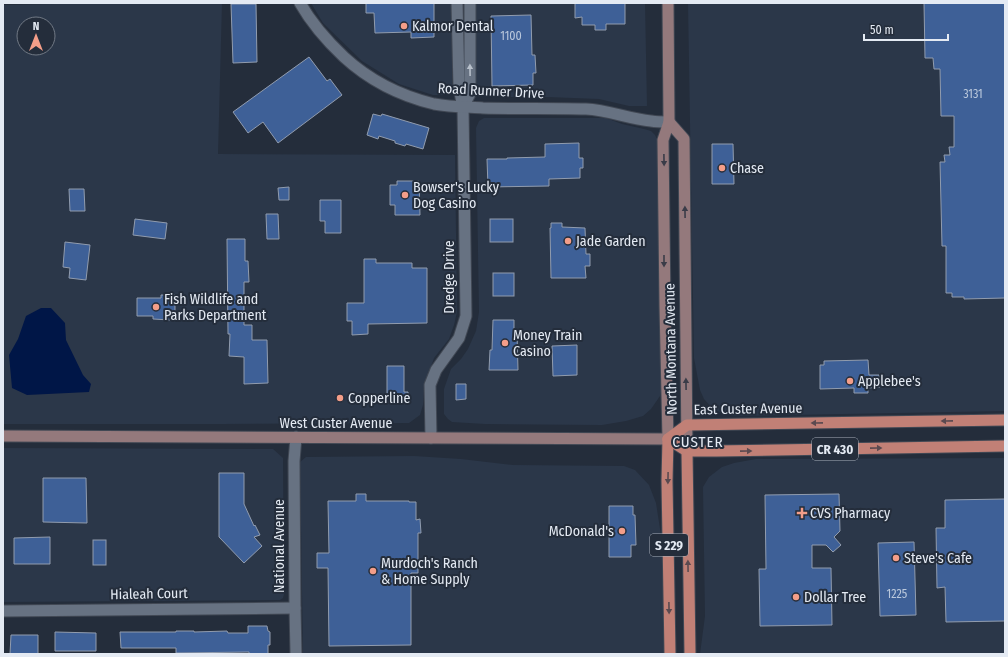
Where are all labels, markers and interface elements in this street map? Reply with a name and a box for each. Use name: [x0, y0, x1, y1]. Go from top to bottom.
north arrow: [16, 16, 56, 56]
scale bar: [864, 16, 948, 42]
place label: Kalmor Dental: [412, 18, 494, 35]
text: N: [33, 20, 39, 33]
marker: Kalmor Dental: [399, 21, 409, 31]
text: 50 m: [870, 23, 894, 37]
house number: 1100: [500, 29, 522, 43]
one-way arrow: [467, 63, 473, 76]
street label: Road Runner Drive: [437, 80, 545, 102]
house number: 3131: [963, 87, 983, 101]
one-way arrow: [660, 154, 667, 166]
place label: Chase: [730, 160, 764, 177]
marker: Chase: [717, 163, 727, 173]
place label: Bowser's Lucky Dog Casino: [413, 179, 500, 212]
marker: Bowser's Lucky Dog Casino: [400, 190, 410, 200]
one-way arrow: [682, 205, 688, 218]
place label: Jade Garden: [576, 233, 646, 250]
marker: Jade Garden: [563, 236, 573, 246]
street label: Dredge Drive: [441, 240, 458, 314]
one-way arrow: [661, 255, 667, 268]
street label: North Montana Avenue: [661, 283, 681, 415]
place label: Fish Wildlife and Parks Department: [164, 291, 267, 324]
marker: Fish Wildlife and Parks Department: [151, 302, 161, 312]
place label: Money Train Casino: [513, 327, 582, 360]
marker: Money Train Casino: [500, 338, 510, 348]
place label: Applebee's: [858, 373, 921, 390]
marker: Applebee's: [845, 376, 855, 386]
one-way arrow: [683, 377, 689, 390]
place label: Copperline: [348, 390, 410, 407]
marker: Copperline: [335, 393, 345, 403]
street label: East Custer Avenue: [694, 400, 803, 418]
street label: West Custer Avenue: [280, 415, 392, 432]
one-way arrow: [940, 418, 953, 424]
one-way arrow: [810, 420, 823, 426]
district label: CUSTER: [672, 433, 724, 451]
road number: CR 430: [812, 438, 858, 460]
one-way arrow: [870, 445, 882, 452]
one-way arrow: [740, 448, 753, 454]
one-way arrow: [664, 472, 671, 484]
street label: National Avenue: [271, 499, 288, 593]
place label: CVS Pharmacy: [810, 505, 891, 522]
marker: CVS Pharmacy: [797, 508, 807, 518]
place label: McDonald's: [549, 523, 614, 540]
marker: McDonald's: [617, 526, 627, 536]
road number: S 229: [650, 534, 688, 556]
place label: Steve's Cafe: [904, 550, 972, 567]
marker: Steve's Cafe: [891, 553, 901, 563]
place label: Murdoch's Ranch & Home Supply: [381, 555, 478, 588]
one-way arrow: [685, 559, 691, 572]
marker: Murdoch's Ranch & Home Supply: [368, 566, 378, 576]
street label: Hialeah Court: [110, 585, 188, 603]
house number: 1225: [887, 587, 908, 601]
place label: Dollar Tree: [804, 589, 866, 606]
marker: Dollar Tree: [791, 592, 801, 602]
one-way arrow: [666, 602, 673, 614]

